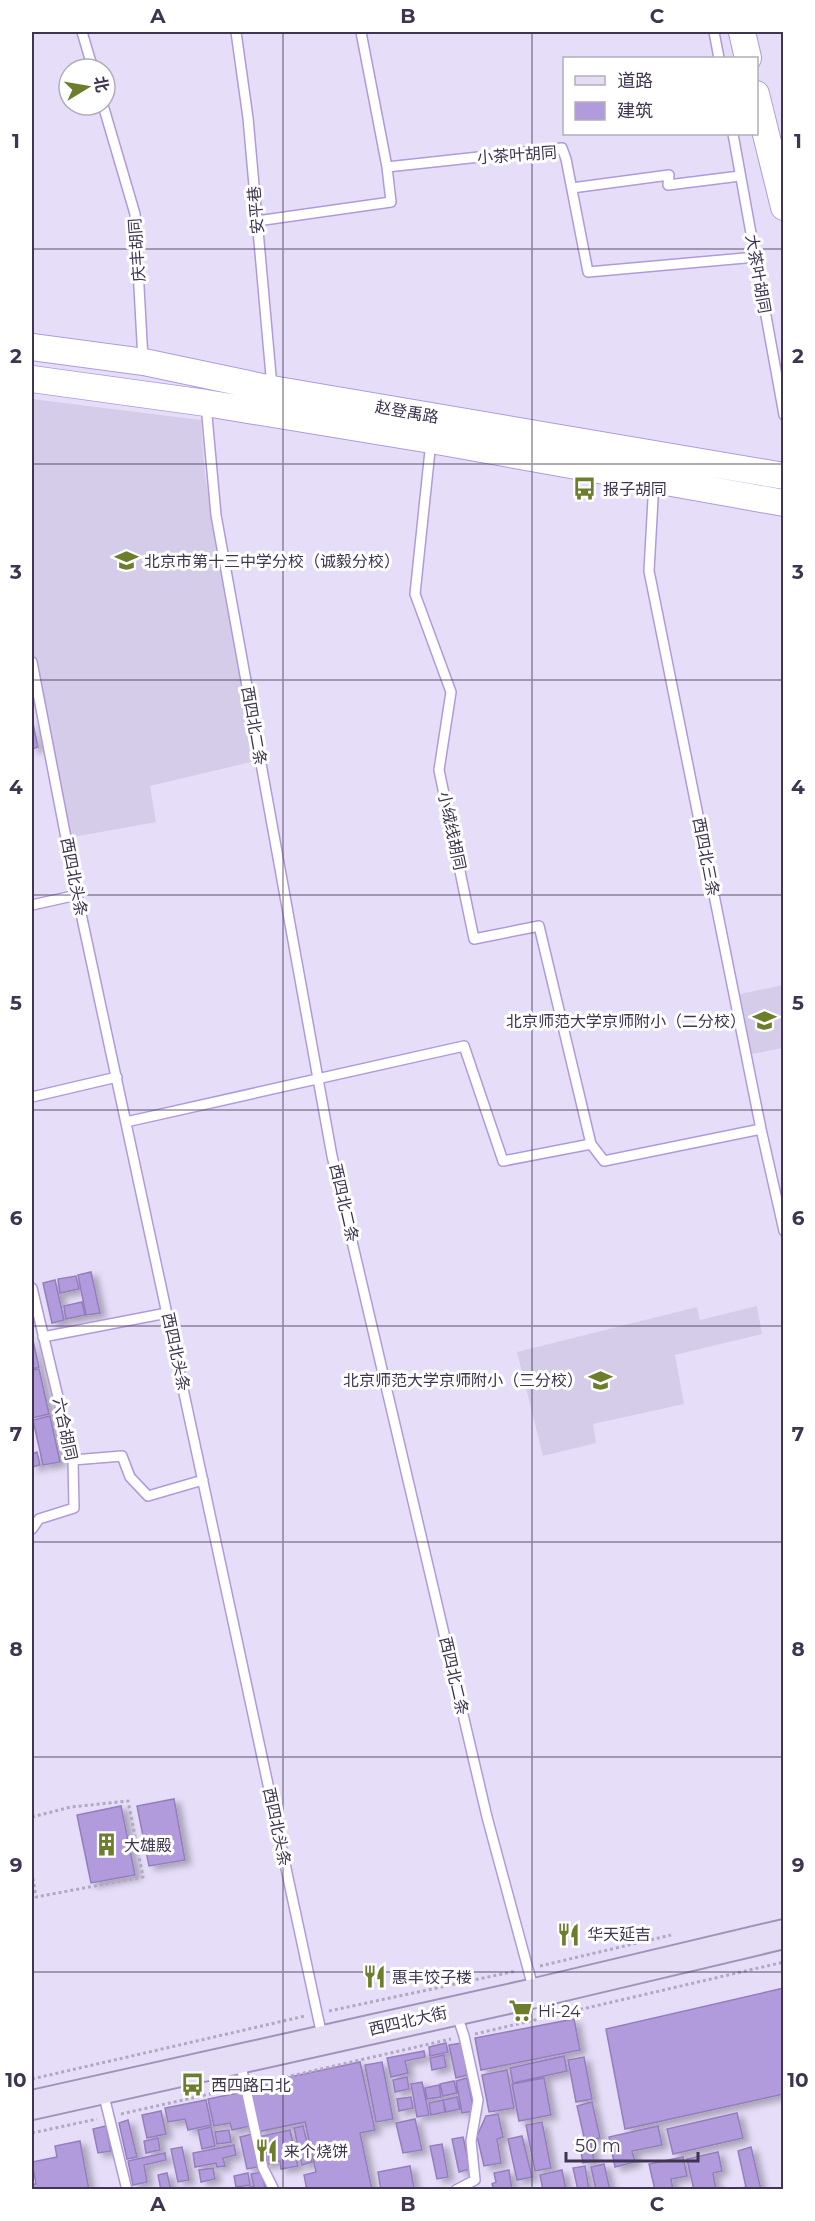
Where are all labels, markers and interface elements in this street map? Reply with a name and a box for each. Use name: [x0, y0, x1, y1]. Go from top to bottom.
text: A: [149, 4, 166, 28]
text: B: [400, 4, 416, 28]
text: C: [650, 4, 665, 28]
north arrow: [57, 57, 117, 117]
legend: [563, 57, 758, 135]
text: 道路: [617, 70, 653, 92]
text: 北: [90, 75, 112, 94]
text: 建筑: [617, 100, 653, 122]
text: 1: [12, 129, 20, 153]
text: 1: [794, 129, 802, 153]
street label: 小茶叶胡同: [476, 143, 558, 167]
street label: 安平巷: [244, 185, 268, 235]
street label: 庆丰胡同: [125, 217, 149, 283]
street label: 大茶叶胡同: [742, 233, 774, 315]
text: 2: [10, 344, 22, 368]
text: 2: [792, 344, 804, 368]
street label: 赵登禹路: [374, 397, 440, 427]
bus stop icon: 报子胡同: [572, 476, 598, 502]
place label: 报子胡同: [603, 480, 667, 499]
school or university icon: 北京市第十三中学分校（诚毅分校）: [113, 548, 139, 574]
place label: 北京市第十三中学分校（诚毅分校）: [144, 552, 400, 571]
text: 3: [9, 560, 22, 584]
text: 3: [791, 560, 804, 584]
street label: 西四北二条: [238, 685, 270, 767]
text: 4: [9, 775, 23, 799]
text: 4: [791, 775, 805, 799]
street label: 小绒线胡同: [434, 790, 470, 872]
street label: 西四北三条: [689, 816, 723, 898]
street label: 西四北头条: [57, 836, 91, 918]
text: 5: [10, 991, 22, 1015]
text: 5: [792, 991, 804, 1015]
school or university icon: 北京师范大学京师附小（二分校）: [751, 1008, 777, 1034]
place label: 北京师范大学京师附小（二分校）: [506, 1012, 746, 1031]
street label: 西四北二条: [326, 1162, 362, 1244]
text: 6: [10, 1206, 23, 1230]
text: 6: [792, 1206, 805, 1230]
street label: 西四北头条: [158, 1311, 194, 1393]
school or university icon: 北京师范大学京师附小（三分校）: [588, 1367, 614, 1393]
place label: 北京师范大学京师附小（三分校）: [343, 1371, 583, 1390]
street label: 六合胡同: [49, 1396, 81, 1462]
text: 7: [10, 1422, 22, 1446]
text: 7: [792, 1422, 804, 1446]
street label: 西四北二条: [436, 1635, 472, 1717]
text: 8: [9, 1637, 23, 1661]
text: 8: [791, 1637, 805, 1661]
street label: 西四北头条: [259, 1786, 295, 1868]
building icon: 大雄殿: [93, 1832, 119, 1858]
place label: 大雄殿: [124, 1836, 172, 1855]
text: 9: [10, 1853, 22, 1877]
text: 9: [792, 1853, 804, 1877]
restaurant icon: 华天延吉: [556, 1921, 582, 1947]
place label: 华天延吉: [587, 1925, 651, 1944]
restaurant icon: 惠丰饺子楼: [361, 1964, 387, 1990]
place label: 惠丰饺子楼: [392, 1968, 472, 1987]
supermarket icon: Hi-24: [507, 1998, 533, 2024]
place label: Hi-24: [538, 2002, 581, 2021]
street label: 西四北大街: [367, 2003, 449, 2039]
text: 10: [5, 2068, 27, 2092]
text: 10: [787, 2068, 809, 2092]
bus stop icon: 西四路口北: [180, 2072, 206, 2098]
place label: 西四路口北: [211, 2076, 291, 2095]
scale bar: [566, 2125, 698, 2163]
text: 50 m: [575, 2135, 621, 2157]
restaurant icon: 来个烧饼: [253, 2138, 279, 2164]
place label: 来个烧饼: [284, 2142, 348, 2161]
text: A: [149, 2192, 166, 2216]
text: B: [400, 2192, 416, 2216]
text: C: [650, 2192, 665, 2216]

